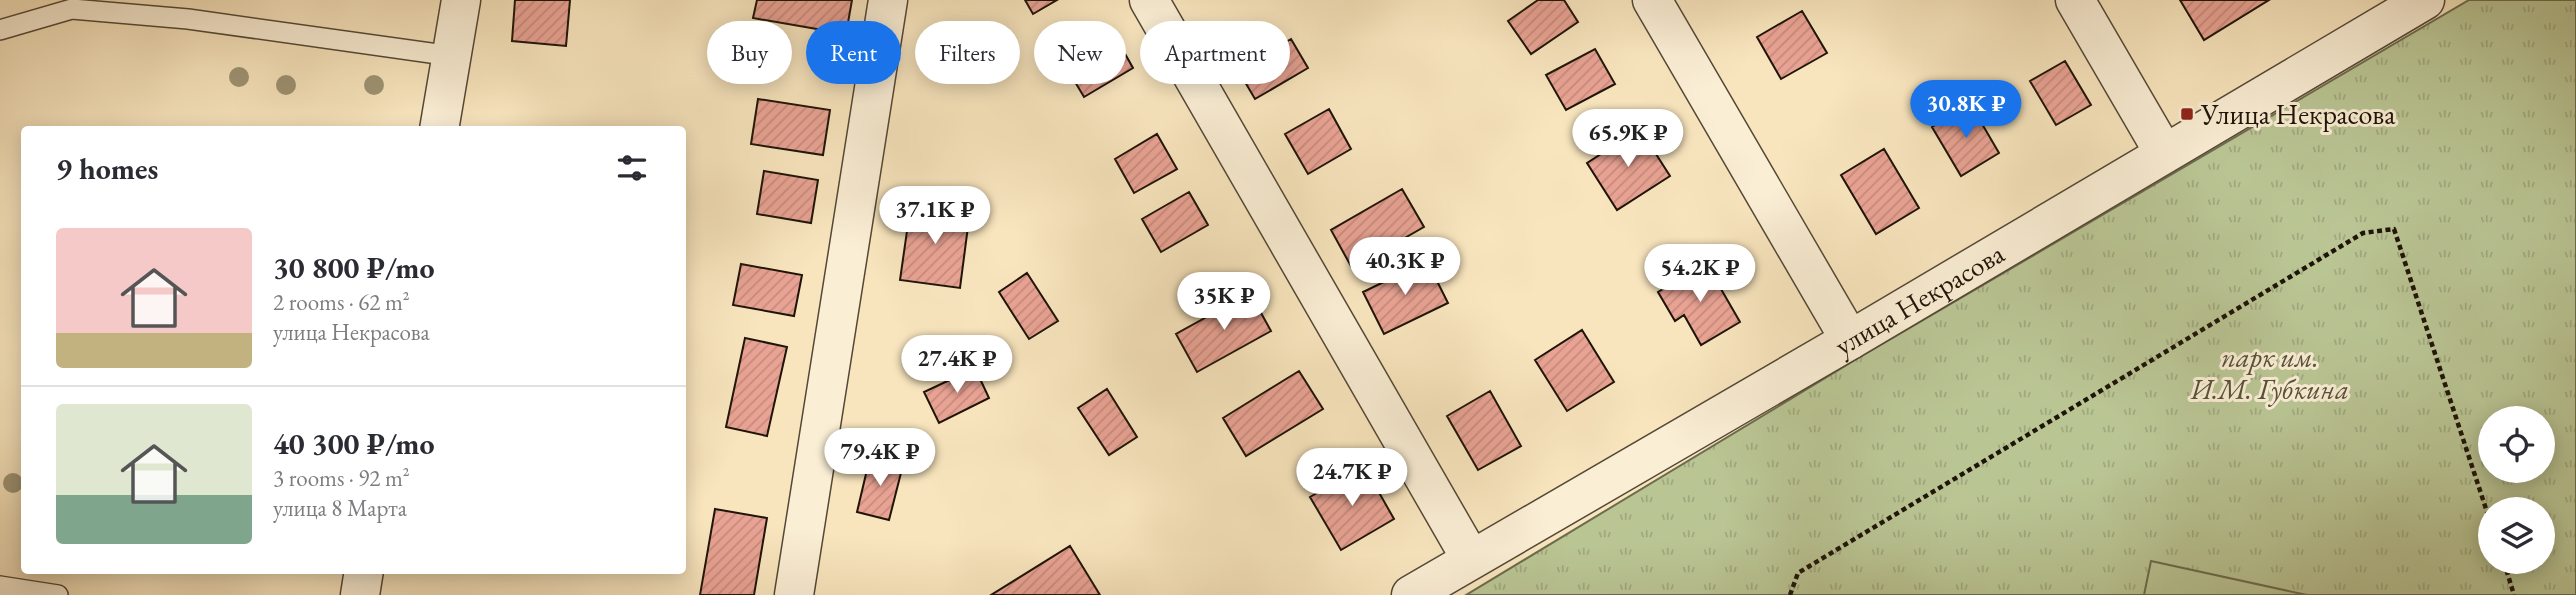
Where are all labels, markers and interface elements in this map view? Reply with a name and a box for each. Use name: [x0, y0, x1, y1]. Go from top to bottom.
chip: Buy: [707, 21, 792, 84]
chip: Rent: [806, 21, 901, 84]
chip: Filters: [915, 21, 1020, 84]
chip: New: [1034, 21, 1126, 84]
chip: Apartment: [1140, 21, 1290, 84]
pin: 30.8K ₽: [1901, 80, 2031, 140]
text: 30.8K ₽: [1926, 88, 2006, 118]
place label: Улица Некрасова: [2200, 96, 2396, 132]
marker: Улица Некрасова: [2179, 106, 2195, 122]
pin: 65.9K ₽: [1563, 110, 1693, 169]
text: 65.9K ₽: [1588, 117, 1668, 147]
text: 9 homes: [56, 149, 158, 188]
icon: filters: [613, 149, 651, 187]
pin: 37.1K ₽: [870, 187, 1000, 246]
text: 37.1K ₽: [895, 194, 975, 224]
street label: улица Некрасова: [1828, 235, 2011, 363]
pin: 40.3K ₽: [1340, 238, 1470, 297]
pin: 54.2K ₽: [1635, 244, 1765, 304]
text: 40.3K ₽: [1365, 245, 1445, 275]
text: 30 800 ₽/mo: [273, 248, 435, 287]
text: 54.2K ₽: [1660, 252, 1740, 282]
icon: home: [112, 256, 196, 340]
pin: 35K ₽: [1175, 272, 1273, 332]
text: 35K ₽: [1193, 280, 1255, 310]
text: 2 rooms · 62 m²: [273, 287, 410, 317]
text: улица Некрасова: [273, 317, 430, 347]
pin: 27.4K ₽: [892, 336, 1022, 395]
park label: парк им. И.М. Губкина: [2190, 339, 2349, 407]
text: 27.4K ₽: [917, 343, 997, 373]
map controls: [2478, 406, 2555, 574]
button: locate: [2478, 406, 2555, 483]
text: 40 300 ₽/mo: [273, 424, 435, 463]
pin: 79.4K ₽: [815, 428, 945, 488]
icon: home: [112, 432, 196, 516]
text: 79.4K ₽: [840, 436, 920, 466]
pin: 24.7K ₽: [1287, 448, 1417, 508]
text: 24.7K ₽: [1312, 456, 1392, 486]
text: 3 rooms · 92 m²: [273, 463, 410, 493]
text: улица 8 Марта: [273, 493, 407, 523]
button: layers: [2478, 497, 2555, 574]

